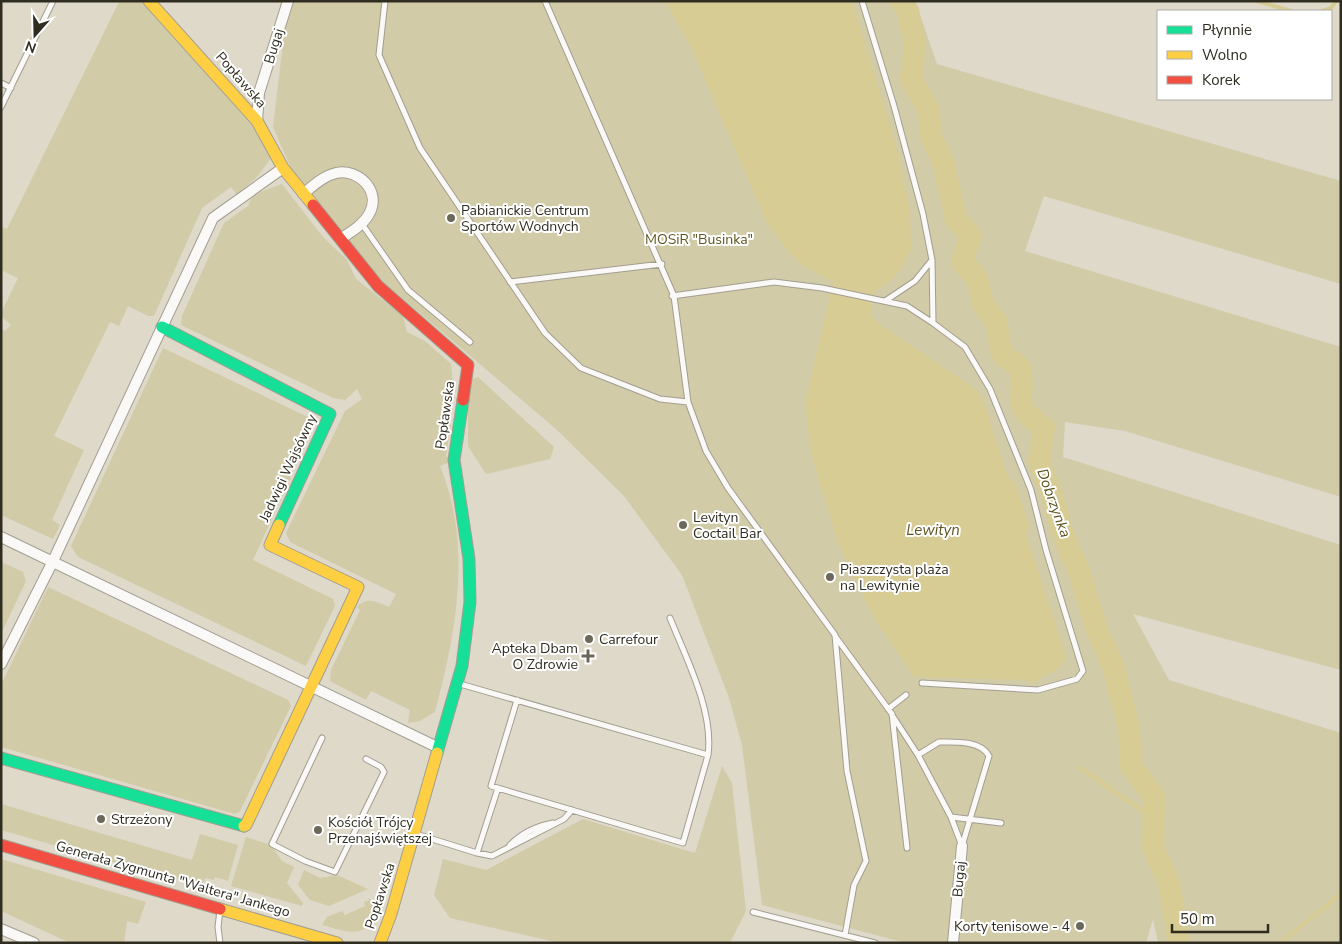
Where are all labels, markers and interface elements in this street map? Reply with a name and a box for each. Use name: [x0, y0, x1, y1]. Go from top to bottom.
north arrow: [10, 10, 60, 60]
legend: [1157, 10, 1332, 100]
text: Płynnie: [1202, 20, 1252, 40]
street label: Bugaj: [260, 26, 288, 66]
text: N: [23, 36, 39, 57]
text: Wolno: [1202, 45, 1247, 65]
street label: Popławska: [211, 48, 271, 112]
text: Korek: [1202, 70, 1241, 90]
place label: Pabianickie Centrum Sportów Wodnych: [461, 201, 589, 236]
marker: Pabianickie Centrum Sportów Wodnych: [445, 212, 457, 224]
park label: MOSiR "Businka": [645, 230, 753, 249]
street label: Popławska: [431, 380, 459, 450]
street label: Jadwigi Wajsówny: [254, 410, 322, 526]
water label: Dobrzynka: [1032, 466, 1076, 540]
place label: Levityn Coctail Bar: [693, 508, 761, 543]
marker: Levityn Coctail Bar: [677, 519, 689, 531]
water label: Lewityn: [906, 520, 960, 540]
place label: Piaszczysta plaża na Lewitynie: [840, 560, 949, 595]
marker: Piaszczysta plaża na Lewitynie: [824, 571, 836, 583]
place label: Carrefour: [599, 630, 658, 649]
marker: Carrefour: [583, 633, 595, 645]
place label: Apteka Dbam O Zdrowie: [492, 639, 578, 674]
marker: Apteka Dbam O Zdrowie: [582, 650, 594, 662]
place label: Strzeżony: [111, 810, 173, 829]
marker: Strzeżony: [95, 813, 107, 825]
place label: Kościół Trójcy Przenajświętszej: [328, 813, 432, 848]
marker: Kościół Trójcy Przenajświętszej: [312, 824, 324, 836]
street label: Generała Zygmunta "Waltera" Jankego: [54, 836, 293, 922]
street label: Popławska: [360, 860, 400, 932]
street label: Bugaj: [948, 860, 970, 898]
scale bar: [1172, 902, 1268, 934]
text: 50 m: [1180, 909, 1215, 929]
place label: Korty tenisowe - 4: [954, 917, 1070, 936]
marker: Korty tenisowe - 4: [1074, 920, 1086, 932]

